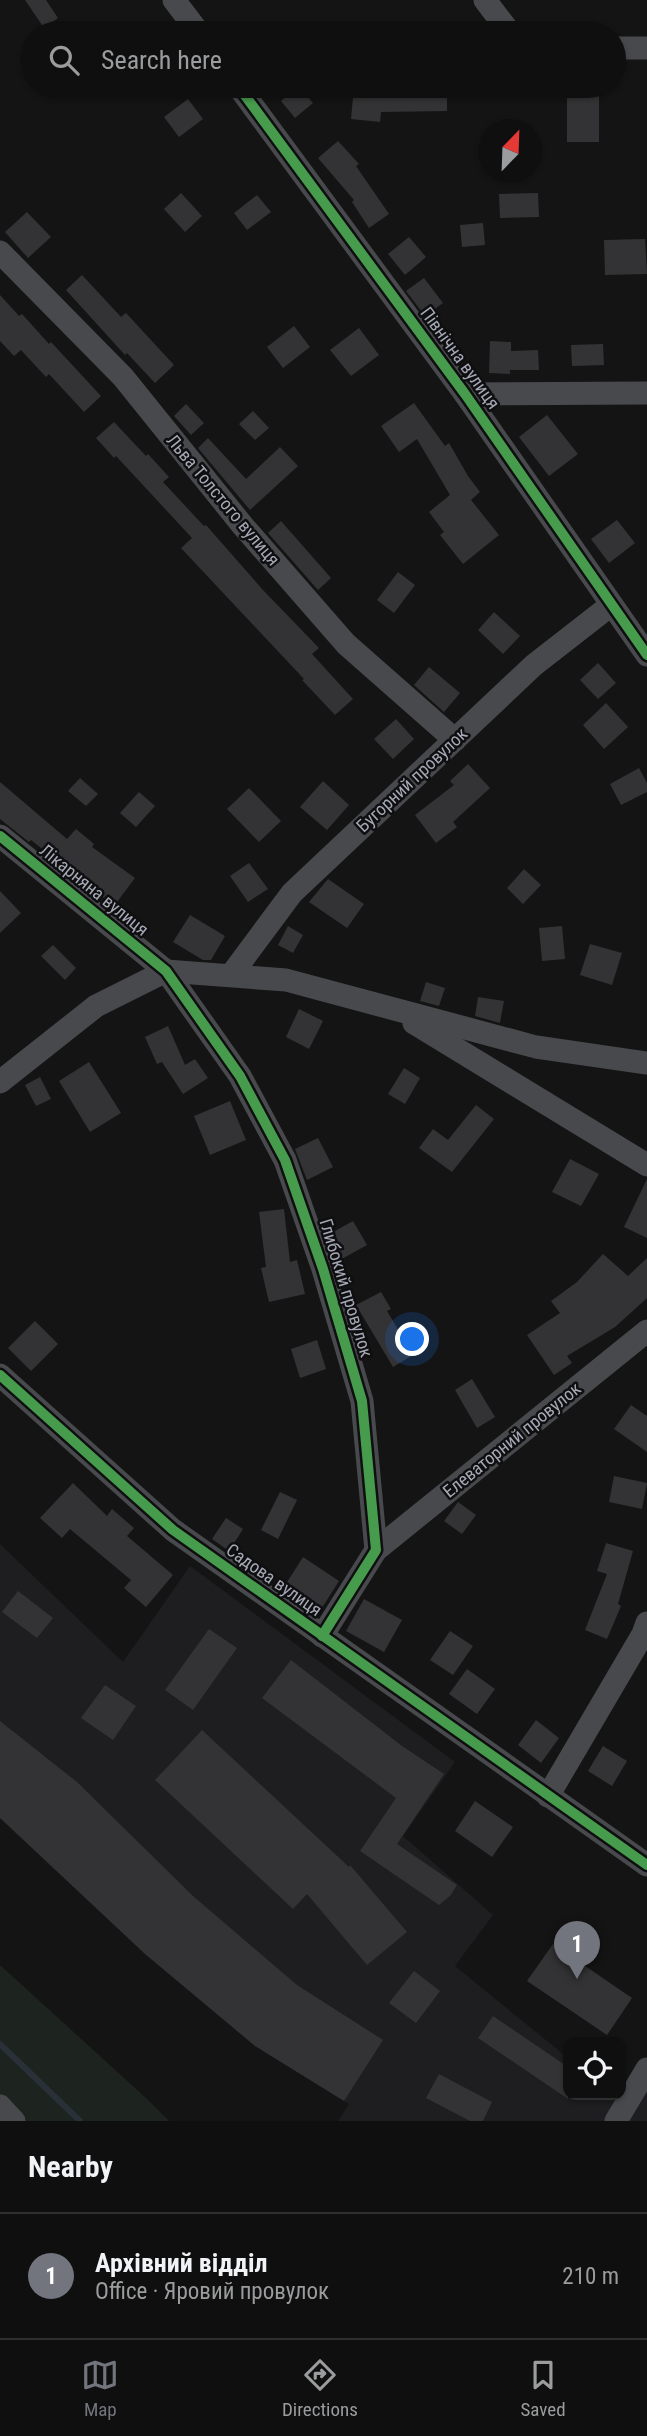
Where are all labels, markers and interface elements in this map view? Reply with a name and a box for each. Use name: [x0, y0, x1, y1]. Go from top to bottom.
search box: [21, 21, 626, 98]
icon: search: [45, 41, 83, 79]
text: Search here: [101, 45, 222, 75]
north arrow: [479, 119, 542, 182]
street label: Північна вулиця: [416, 303, 504, 413]
street label: Льва Толстого вулиця: [162, 430, 284, 570]
street label: Бугорний провулок: [352, 723, 472, 836]
street label: Лікарняна вулиця: [36, 839, 153, 940]
street label: Глибокий провулок: [315, 1216, 378, 1360]
your location: [395, 1322, 429, 1356]
street label: Елеваторний провулок: [439, 1377, 585, 1502]
street label: Садова вулиця: [222, 1539, 326, 1620]
pin: 1: [554, 1921, 600, 1979]
map controls: [563, 2037, 626, 2100]
button: locate: [563, 2037, 626, 2100]
text: Nearby: [28, 2149, 113, 2184]
text: Архівний відділ: [95, 2248, 268, 2278]
text: 1: [45, 2263, 57, 2290]
text: 210 m: [562, 2263, 619, 2290]
text: Office · Яровий провулок: [95, 2278, 329, 2305]
tab: Map: [81, 2356, 119, 2421]
tab: Directions: [282, 2356, 358, 2421]
tab: Saved: [520, 2356, 566, 2421]

